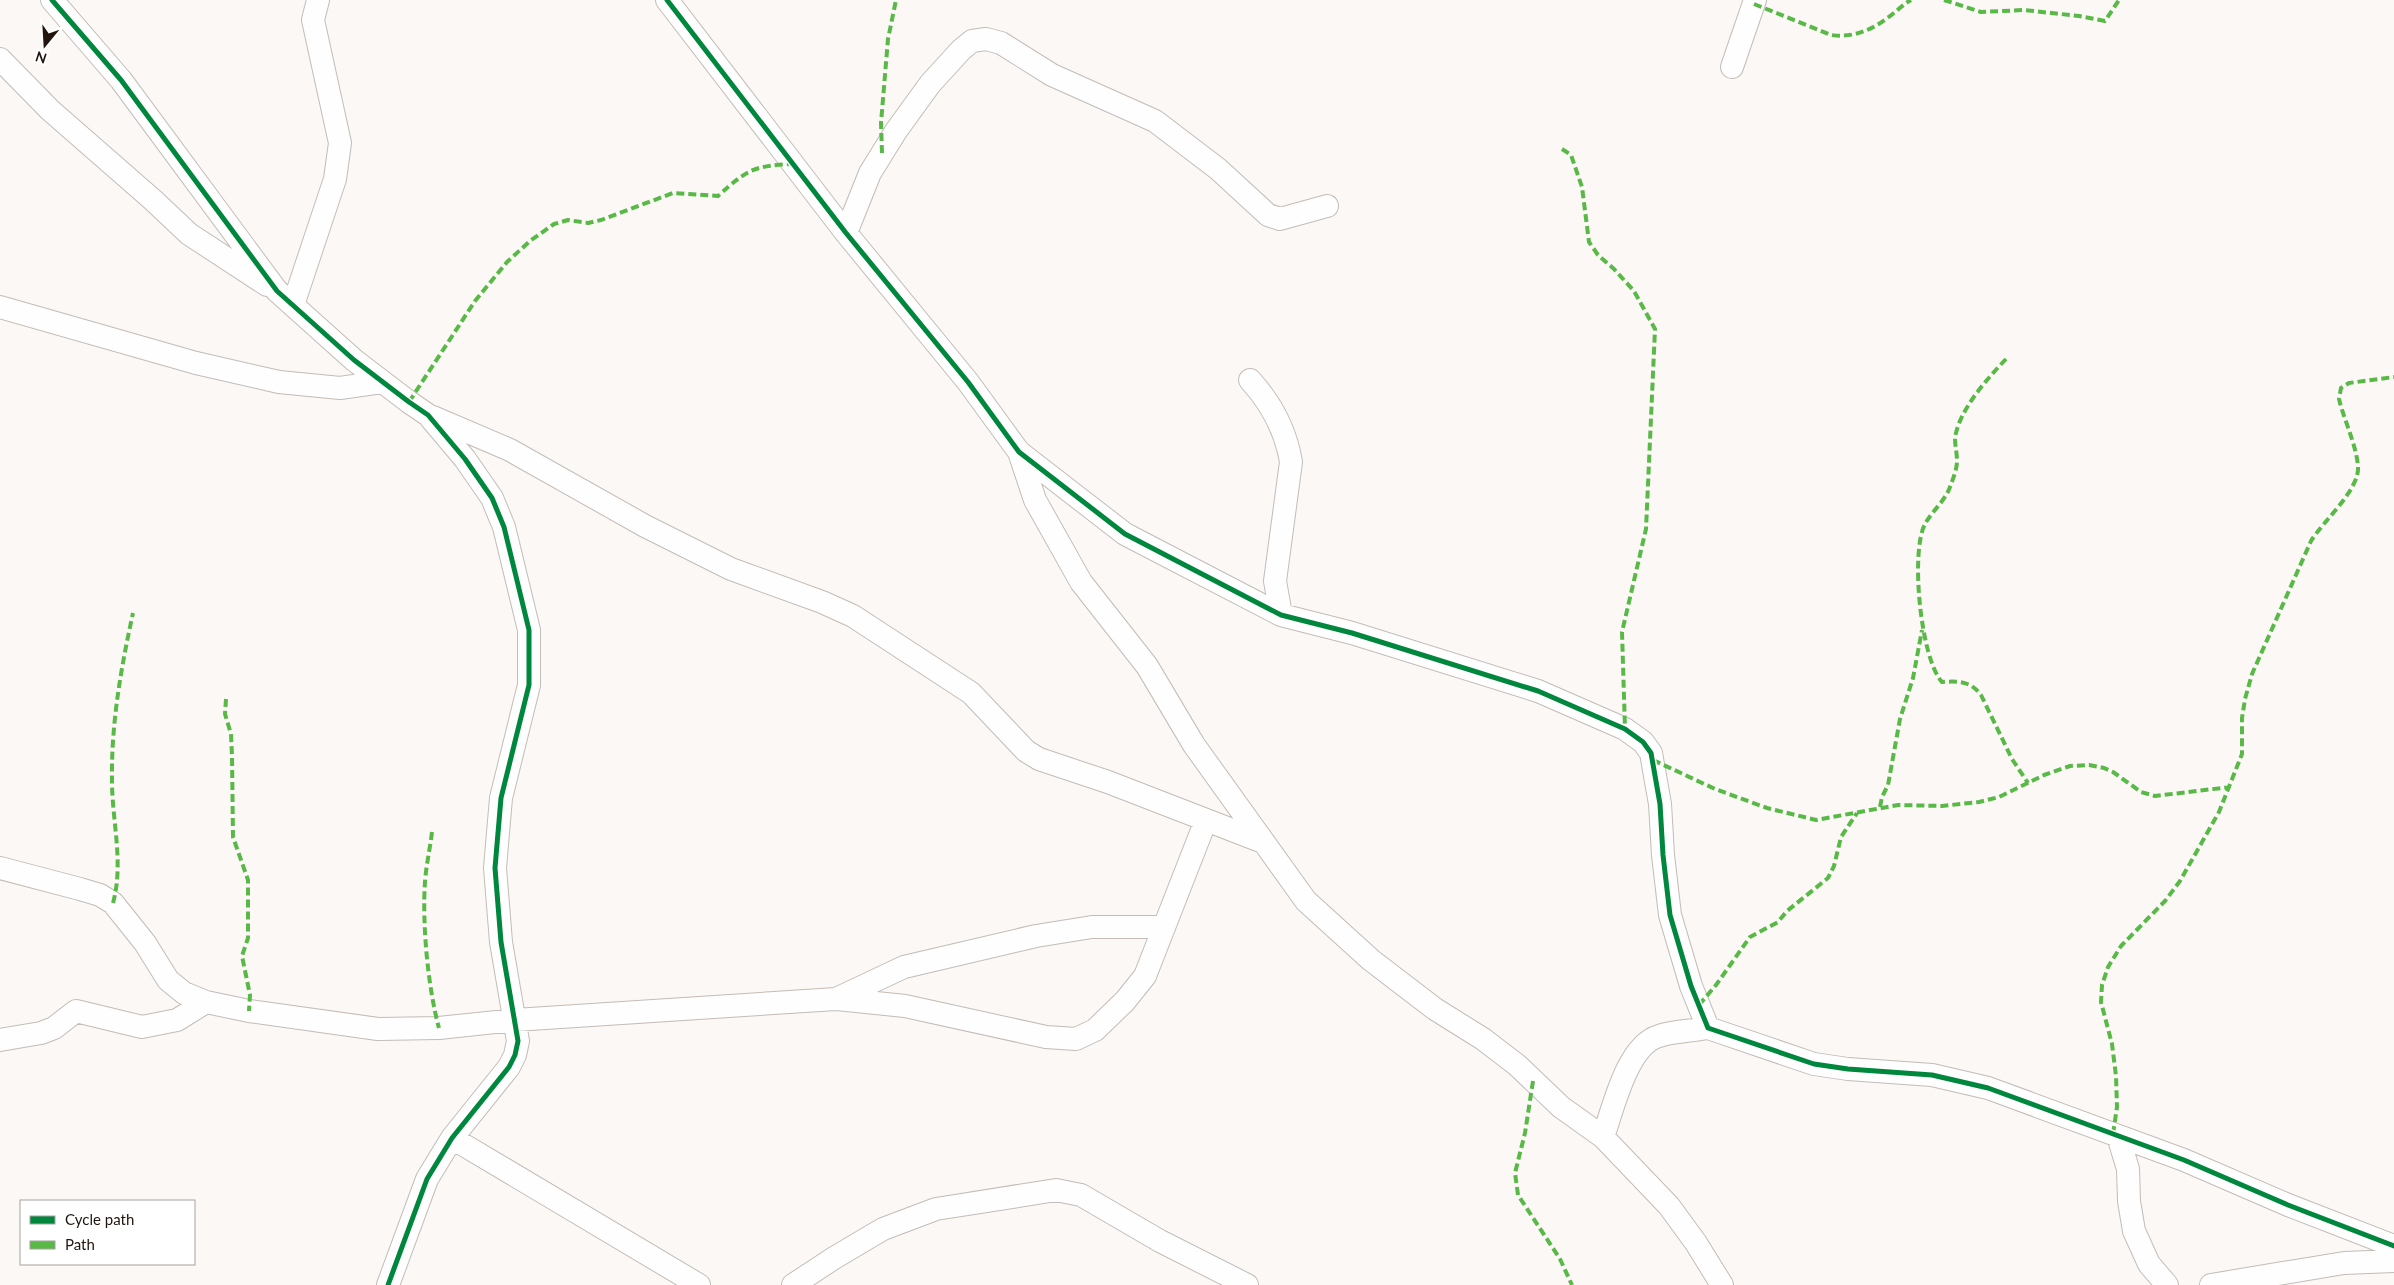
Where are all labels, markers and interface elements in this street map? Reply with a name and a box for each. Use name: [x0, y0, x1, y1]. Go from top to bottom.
north arrow: [20, 20, 70, 70]
text: N: [33, 48, 49, 68]
legend: [20, 1200, 195, 1265]
text: Cycle path: [65, 1210, 134, 1228]
text: Path: [65, 1235, 95, 1253]

